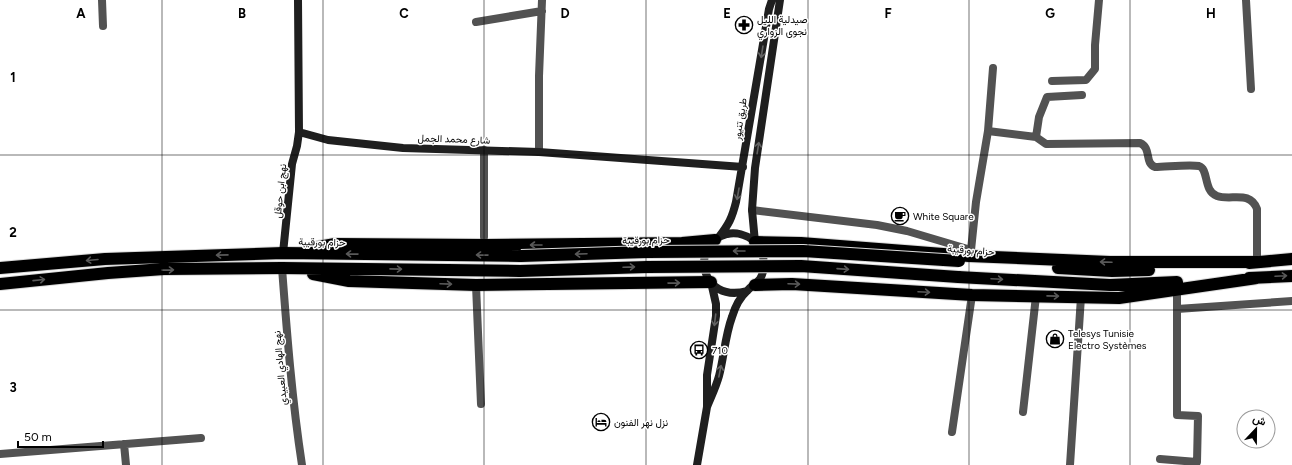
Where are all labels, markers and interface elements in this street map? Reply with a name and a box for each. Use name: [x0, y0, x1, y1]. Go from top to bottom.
text: A: [76, 6, 86, 21]
text: B: [238, 6, 246, 21]
text: C: [399, 6, 409, 21]
text: D: [560, 6, 570, 21]
text: E: [723, 6, 731, 21]
text: F: [884, 6, 892, 21]
text: G: [1045, 6, 1055, 21]
text: H: [1206, 6, 1216, 21]
place label: صيدلية الليل نجوى الزواري: [757, 13, 808, 40]
pharmacy icon: صيدلية الليل نجوى الزواري: [734, 15, 754, 35]
one-way arrow: [758, 45, 766, 58]
text: 1: [10, 70, 16, 85]
street label: طريق تنيور: [730, 97, 750, 142]
street label: شارع محمد الجمل: [417, 131, 491, 147]
one-way arrow: [754, 142, 762, 155]
street label: نهج ابن حوقل: [271, 163, 289, 219]
one-way arrow: [734, 187, 742, 200]
cafe icon: White Square: [890, 206, 910, 226]
place label: White Square: [913, 210, 974, 223]
text: 2: [9, 225, 17, 240]
street label: حزام بورقيبة: [622, 233, 670, 247]
street label: حزام بورقيبة: [298, 235, 346, 249]
one-way arrow: [530, 241, 543, 249]
street label: حزام بورقيبة: [947, 242, 995, 258]
one-way arrow: [733, 247, 746, 255]
one-way arrow: [346, 250, 359, 258]
one-way arrow: [575, 250, 588, 257]
one-way arrow: [216, 251, 229, 259]
one-way arrow: [476, 251, 489, 259]
one-way arrow: [86, 257, 99, 264]
one-way arrow: [1100, 258, 1113, 266]
one-way arrow: [622, 264, 635, 271]
one-way arrow: [161, 266, 174, 273]
one-way arrow: [389, 266, 402, 273]
one-way arrow: [836, 266, 849, 273]
one-way arrow: [1274, 273, 1287, 280]
one-way arrow: [990, 275, 1003, 283]
one-way arrow: [32, 276, 45, 284]
one-way arrow: [667, 279, 680, 286]
one-way arrow: [439, 280, 452, 288]
one-way arrow: [787, 281, 800, 288]
one-way arrow: [917, 288, 930, 296]
one-way arrow: [1046, 292, 1059, 300]
one-way arrow: [711, 314, 719, 327]
place label: Telesys Tunisie Electro Systèmes: [1068, 327, 1147, 352]
shop icon: Telesys Tunisie Electro Systèmes: [1045, 329, 1065, 349]
street label: نهج الهادي العبيدي: [270, 330, 292, 406]
bus stop icon: 710: [689, 340, 709, 360]
place label: 710: [712, 344, 728, 357]
one-way arrow: [717, 365, 725, 378]
text: 3: [9, 380, 17, 395]
north arrow: [1236, 409, 1276, 449]
hotel icon: نزل نهر الفنون: [591, 412, 611, 432]
text: ش: [1251, 412, 1268, 429]
place label: نزل نهر الفنون: [614, 416, 668, 429]
scale bar: [18, 423, 103, 449]
text: 50 m: [24, 430, 52, 444]

